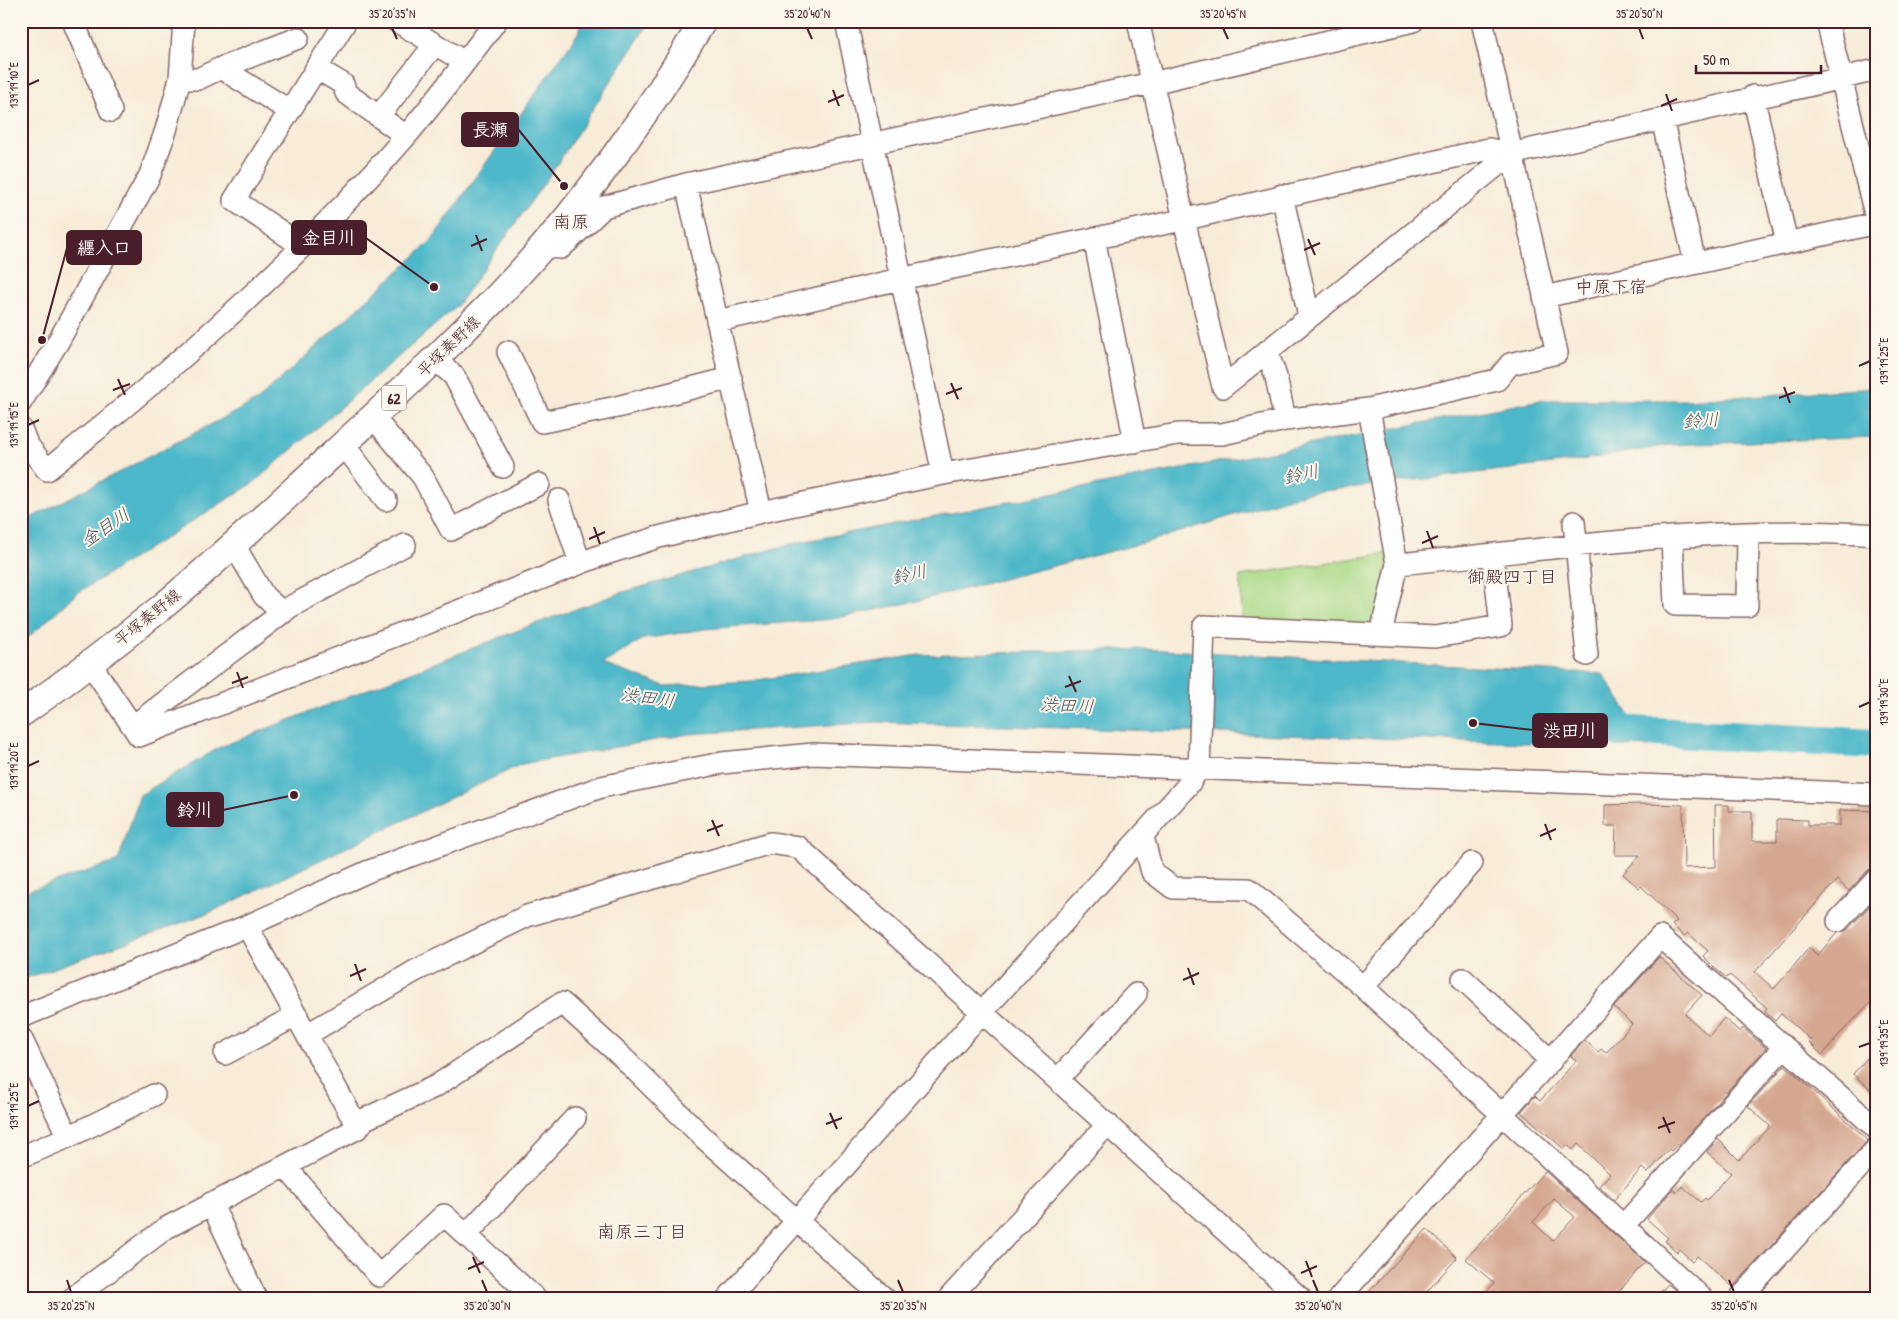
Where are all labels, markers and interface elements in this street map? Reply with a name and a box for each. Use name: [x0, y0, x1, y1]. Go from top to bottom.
text: 35°20'35"N: [369, 5, 415, 22]
text: 35°20'40"N: [784, 5, 830, 22]
text: 35°20'45"N: [1200, 5, 1246, 22]
text: 35°20'50"N: [1616, 5, 1662, 22]
scale bar: [1696, 42, 1820, 74]
text: 50 m: [1703, 49, 1730, 70]
text: 139°19'10"E: [5, 61, 22, 108]
callout: 長瀬: [462, 113, 518, 146]
text: 長瀬: [472, 117, 508, 142]
district label: 南原: [553, 209, 589, 234]
callout: 金目川: [292, 221, 366, 254]
text: 金目川: [302, 225, 356, 250]
callout: 纒入口: [67, 231, 141, 264]
text: 纒入口: [77, 235, 131, 260]
district label: 中原下宿: [1575, 274, 1647, 299]
street label: 平塚秦野線: [412, 310, 484, 382]
text: 139°19'25"E: [1875, 337, 1892, 385]
road number: 62: [382, 386, 406, 410]
text: 139°19'15"E: [5, 401, 22, 448]
water label: 鈴川: [1682, 407, 1720, 433]
water label: 鈴川: [1281, 458, 1321, 490]
water label: 金目川: [76, 502, 134, 552]
water label: 鈴川: [889, 558, 929, 590]
district label: 御殿四丁目: [1467, 564, 1557, 589]
street label: 平塚秦野線: [109, 583, 185, 651]
text: 139°19'30"E: [1875, 678, 1892, 726]
water label: 渋田川: [620, 681, 676, 713]
water label: 渋田川: [1039, 691, 1095, 719]
callout: 渋田川: [1533, 714, 1607, 747]
text: 渋田川: [1543, 718, 1597, 743]
text: 139°19'20"E: [5, 742, 22, 790]
callout: 鈴川: [167, 793, 223, 826]
text: 鈴川: [177, 797, 213, 822]
text: 139°19'35"E: [1875, 1019, 1892, 1067]
text: 139°19'25"E: [5, 1082, 22, 1130]
district label: 南原三丁目: [597, 1219, 687, 1244]
text: 35°20'25"N: [48, 1297, 94, 1314]
text: 35°20'30"N: [464, 1297, 510, 1314]
text: 35°20'35"N: [880, 1297, 926, 1314]
text: 35°20'40"N: [1295, 1297, 1341, 1314]
text: 35°20'45"N: [1711, 1297, 1757, 1314]

